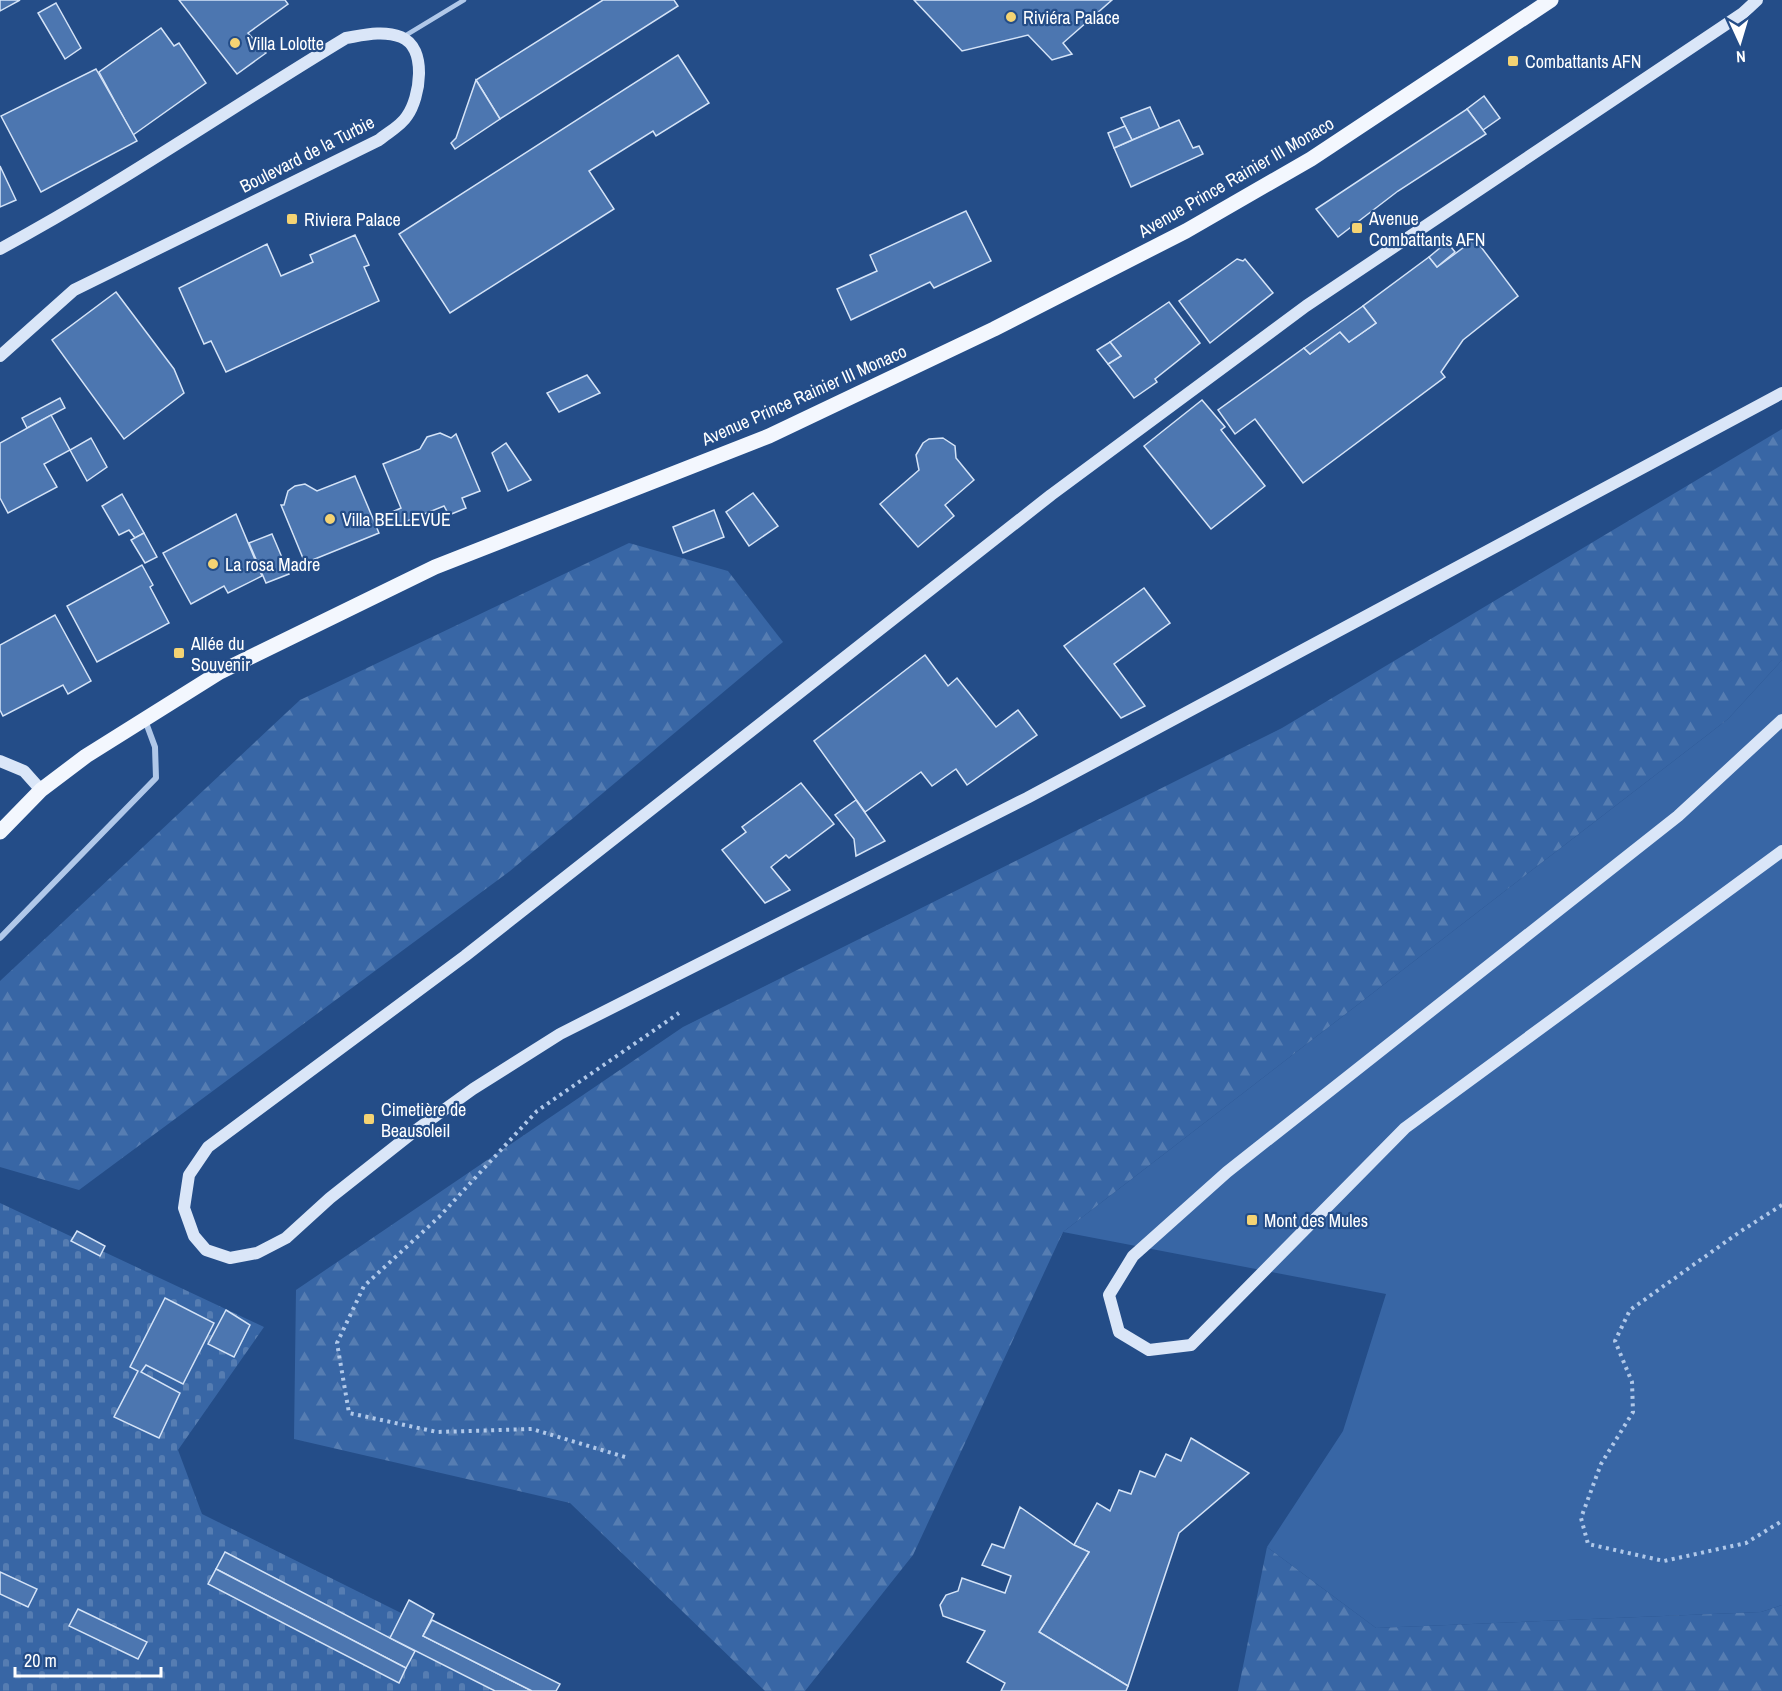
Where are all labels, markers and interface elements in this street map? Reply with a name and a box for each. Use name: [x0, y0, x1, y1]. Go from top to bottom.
place label: Riviéra Palace: [1023, 5, 1120, 30]
marker: Riviéra Palace: [1004, 10, 1018, 24]
north arrow: [1710, 12, 1770, 72]
place label: Villa Lolotte: [247, 31, 324, 56]
marker: Villa Lolotte: [228, 36, 242, 50]
text: N: [1736, 46, 1747, 68]
place label: Combattants AFN: [1525, 49, 1642, 74]
marker: Combattants AFN: [1506, 54, 1520, 68]
street label: Boulevard de la Turbie: [235, 109, 379, 199]
street label: Avenue Prince Rainier III Monaco: [1133, 111, 1338, 244]
place label: Avenue Combattants AFN: [1368, 206, 1486, 252]
place label: Riviera Palace: [304, 207, 401, 232]
marker: Riviera Palace: [285, 212, 299, 226]
marker: Avenue Combattants AFN: [1350, 221, 1364, 235]
street label: Avenue Prince Rainier III Monaco: [697, 338, 911, 452]
place label: Villa BELLEVUE: [342, 507, 451, 532]
marker: Villa BELLEVUE: [323, 512, 337, 526]
place label: La rosa Madre: [225, 552, 320, 577]
marker: La rosa Madre: [206, 557, 220, 571]
place label: Allée du Souvenir: [190, 631, 250, 677]
marker: Allée du Souvenir: [172, 646, 186, 660]
place label: Cimetière de Beausoleil: [381, 1097, 466, 1143]
marker: Cimetière de Beausoleil: [362, 1112, 376, 1126]
place label: Mont des Mules: [1264, 1208, 1368, 1233]
marker: Mont des Mules: [1245, 1213, 1259, 1227]
scale bar: [15, 1640, 160, 1678]
text: 20 m: [24, 1648, 57, 1673]

